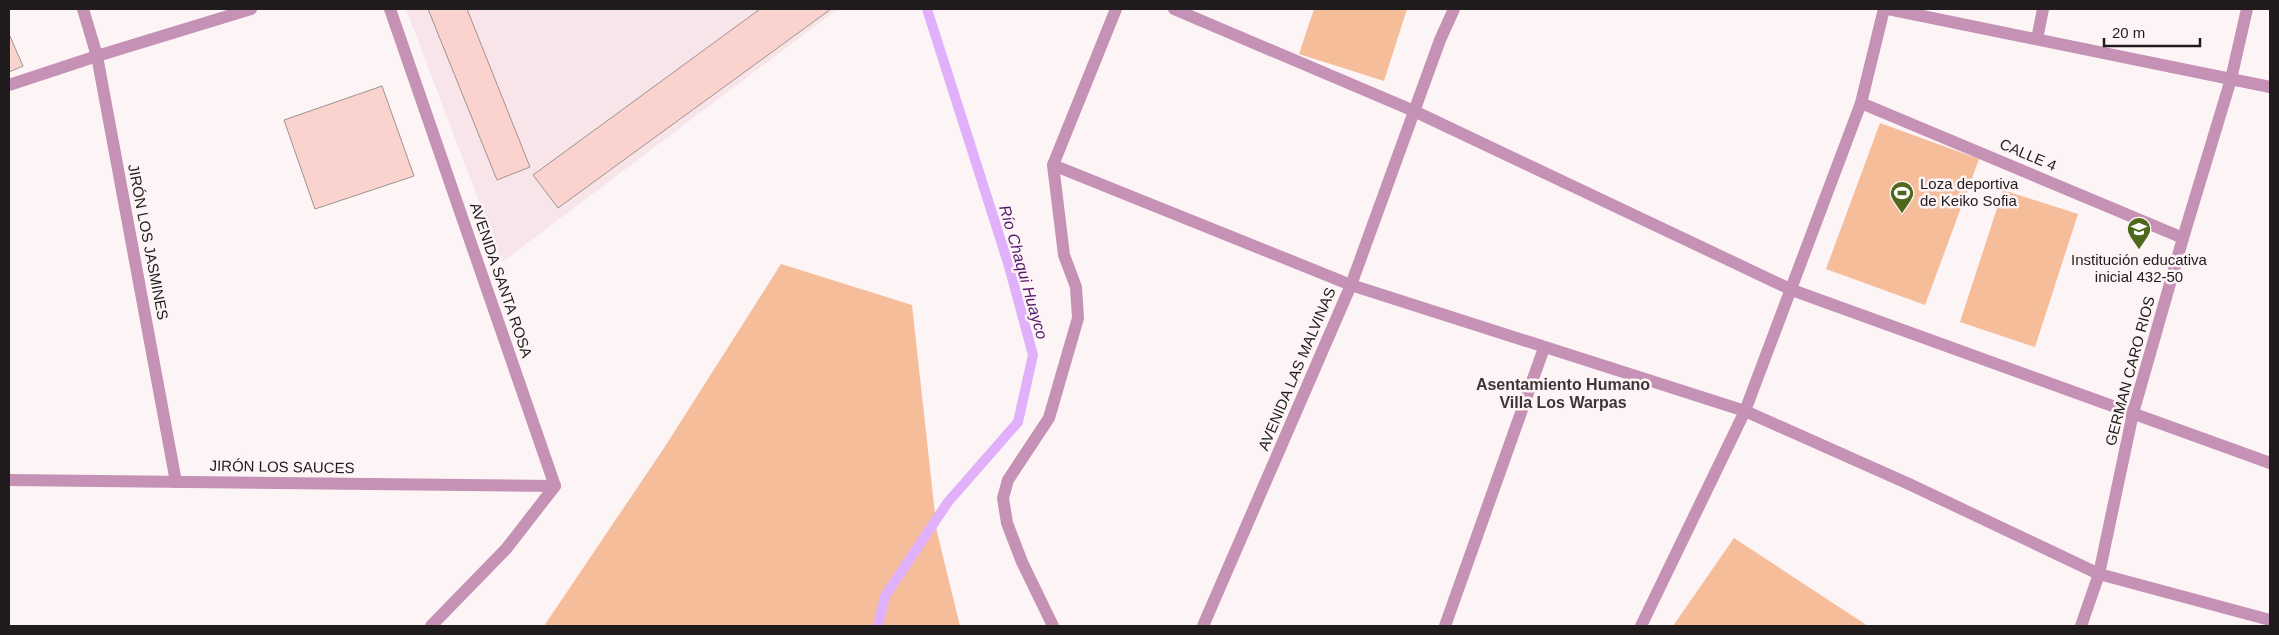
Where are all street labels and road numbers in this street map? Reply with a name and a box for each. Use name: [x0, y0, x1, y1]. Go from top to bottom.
street label: CALLE 4: [1997, 135, 2059, 174]
street label: JIRÓN LOS JASMINES: [125, 163, 172, 321]
street label: AVENIDA SANTA ROSA: [467, 200, 536, 360]
street label: AVENIDA LAS MALVINAS: [1254, 285, 1339, 453]
street label: GERMAN CARO RIOS: [2101, 294, 2158, 448]
street label: JIRÓN LOS SAUCES: [209, 457, 355, 476]

